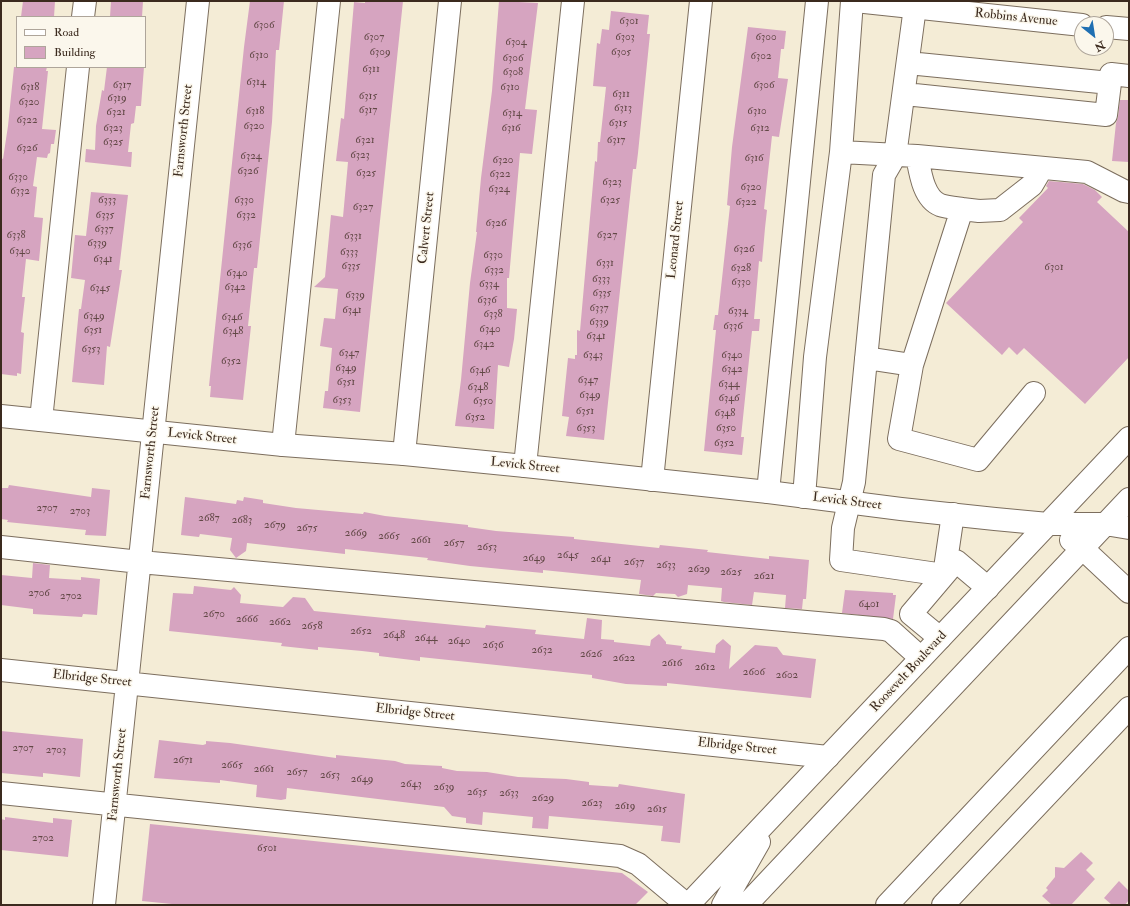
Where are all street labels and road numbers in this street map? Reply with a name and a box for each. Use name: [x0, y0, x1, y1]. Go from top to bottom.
street label: Robbins Avenue: [974, 6, 1058, 30]
street label: Farnsworth Street: [171, 84, 197, 178]
street label: Calvert Street: [415, 191, 439, 265]
street label: Leonard Street: [664, 200, 688, 280]
street label: Farnsworth Street: [138, 406, 164, 500]
street label: Levick Street: [167, 426, 237, 448]
street label: Levick Street: [490, 455, 560, 477]
street label: Levick Street: [812, 490, 882, 514]
street label: Roosevelt Boulevard: [868, 628, 950, 716]
street label: Elbridge Street: [52, 667, 132, 691]
street label: Elbridge Street: [375, 701, 455, 725]
street label: Farnsworth Street: [105, 728, 131, 822]
street label: Elbridge Street: [697, 735, 777, 759]

